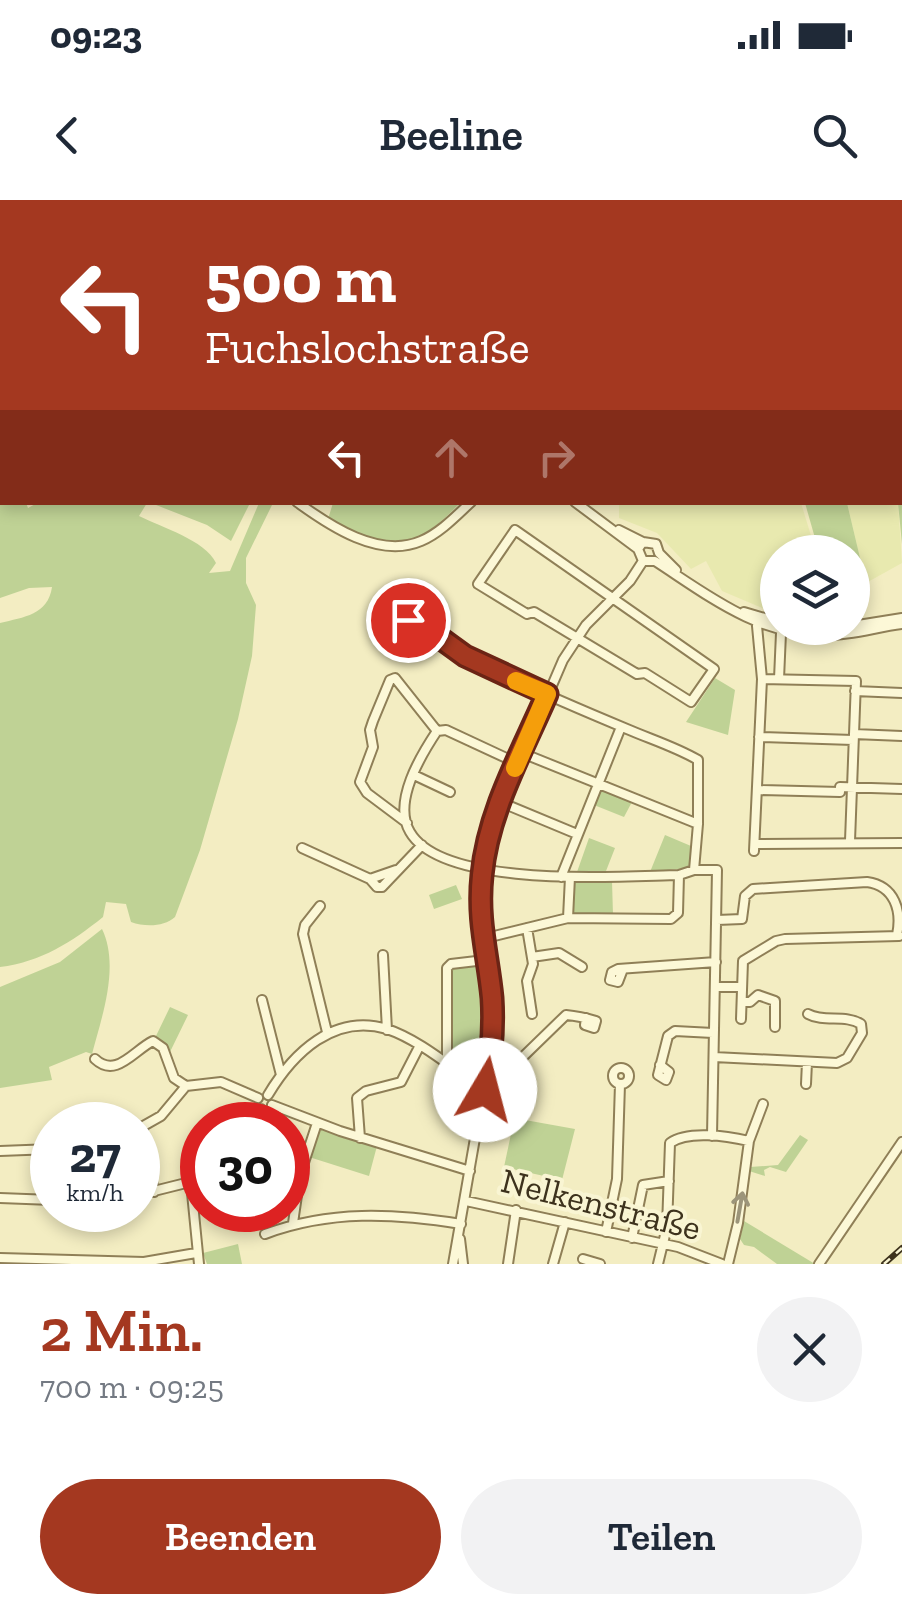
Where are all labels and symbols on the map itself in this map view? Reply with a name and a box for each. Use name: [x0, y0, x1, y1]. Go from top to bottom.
pin: [366, 578, 451, 663]
position arrow: [433, 1038, 537, 1142]
speed limit sign: 30: [180, 1102, 310, 1232]
street label: Nelkenstraße: [497, 1159, 705, 1249]
one-way arrow: [731, 1191, 750, 1224]

